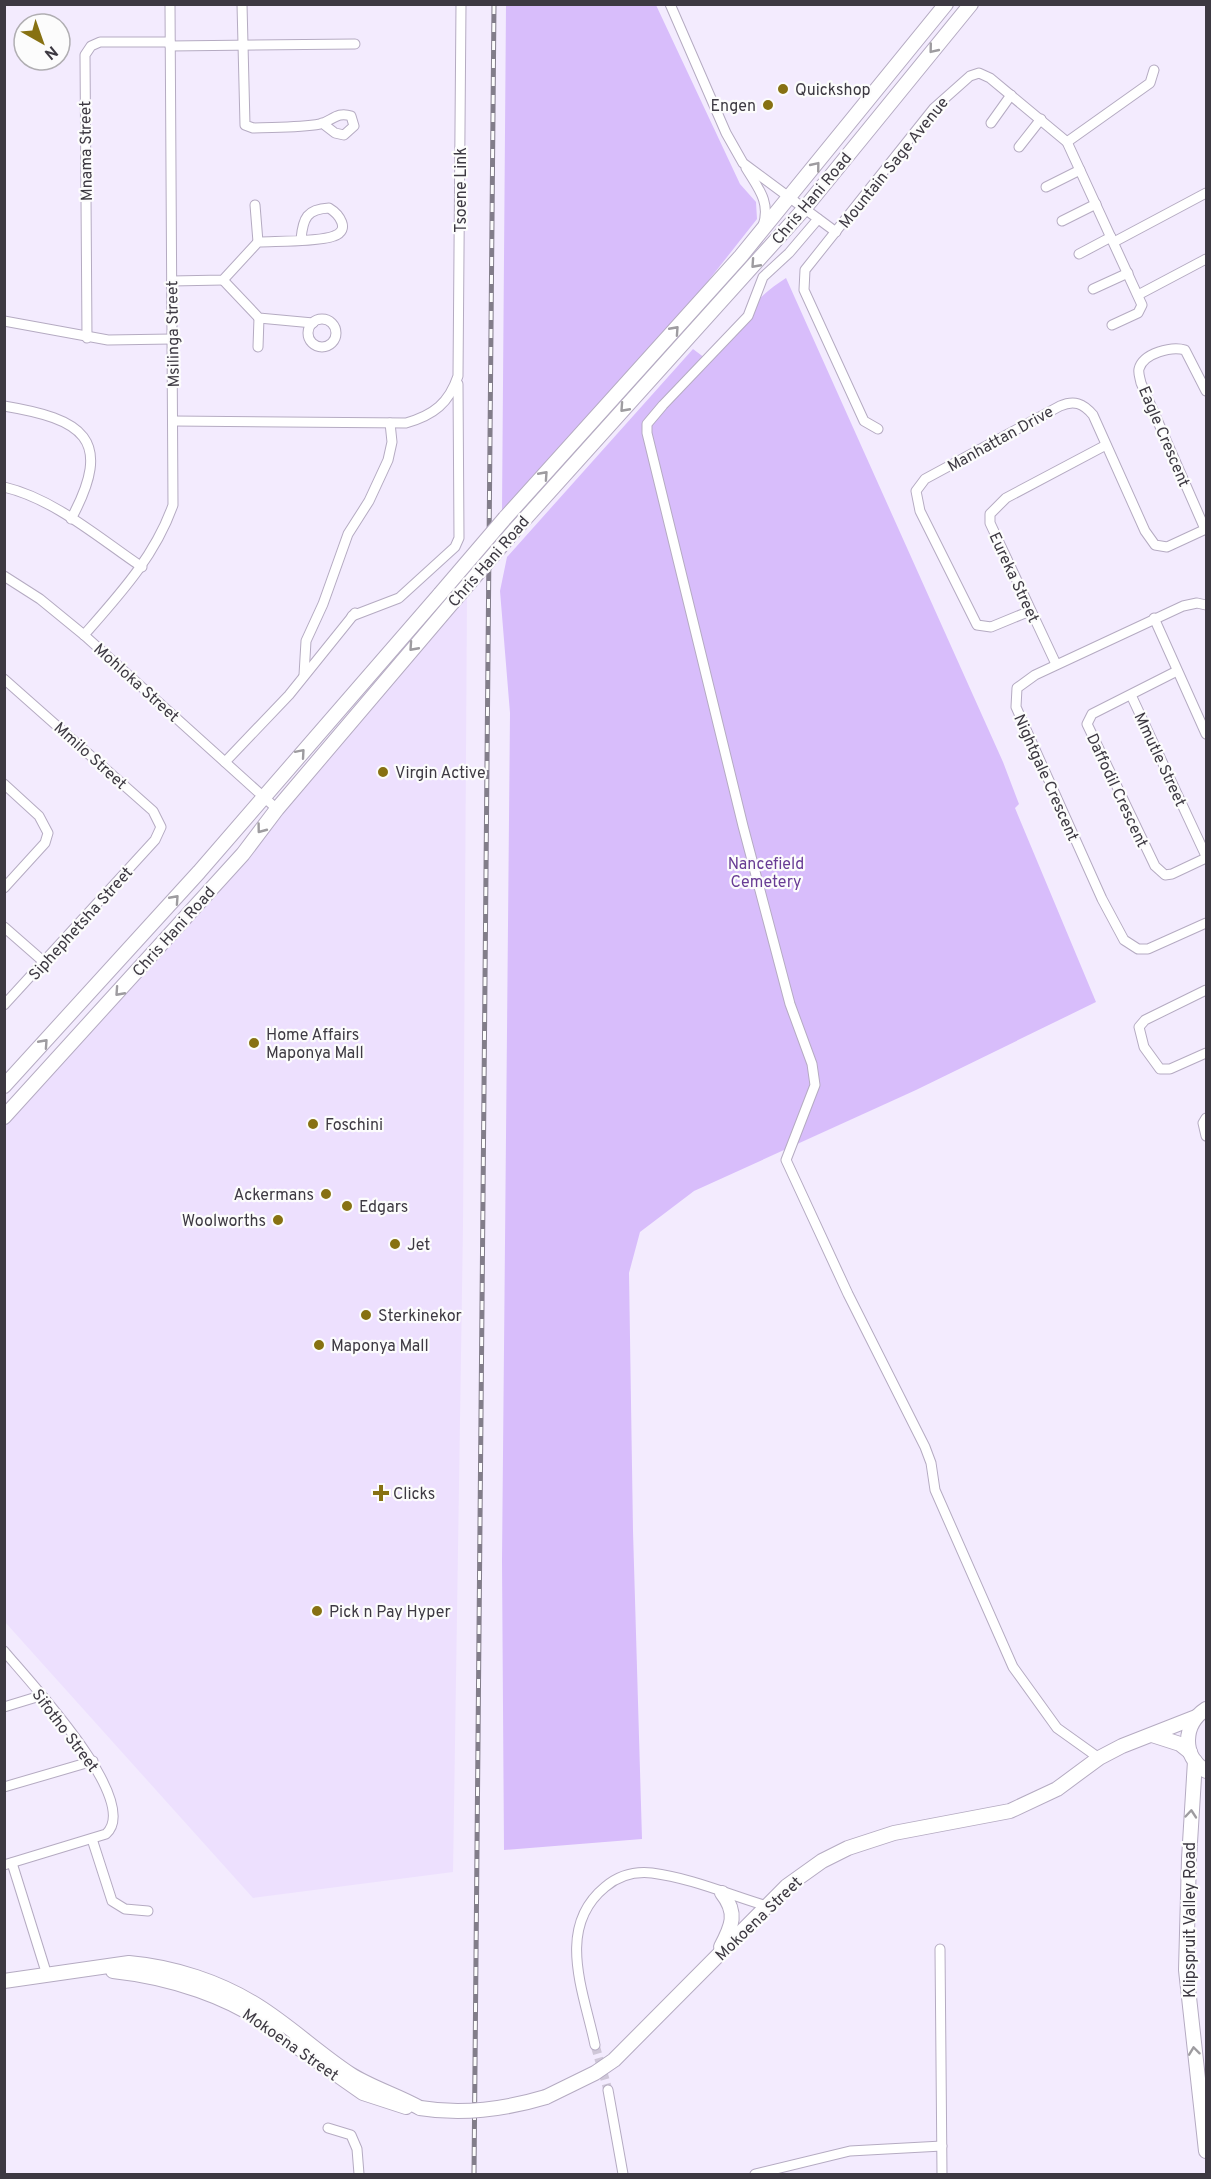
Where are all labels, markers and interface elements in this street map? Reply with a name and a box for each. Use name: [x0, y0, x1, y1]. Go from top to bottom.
north arrow: [12, 12, 72, 72]
text: N: [40, 41, 61, 63]
one-way arrow: [930, 43, 941, 54]
place label: Quickshop: [795, 81, 871, 101]
marker: Quickshop: [776, 82, 790, 96]
street label: Mountain Sage Avenue: [835, 94, 954, 233]
place label: Engen: [711, 97, 756, 117]
marker: Engen: [761, 98, 775, 112]
street label: Mnama Street: [76, 101, 98, 201]
street label: Tsoene Link: [452, 147, 472, 233]
street label: Chris Hani Road: [768, 149, 857, 249]
one-way arrow: [808, 162, 819, 173]
one-way arrow: [751, 257, 762, 267]
street label: Msilinga Street: [163, 280, 185, 388]
one-way arrow: [668, 326, 679, 337]
street label: Eagle Crescent: [1133, 383, 1193, 490]
one-way arrow: [620, 401, 631, 412]
street label: Manhattan Drive: [944, 402, 1058, 477]
one-way arrow: [537, 471, 548, 481]
street label: Chris Hani Road: [444, 513, 535, 612]
street label: Eureka Street: [984, 529, 1043, 626]
street label: Mohloka Street: [89, 640, 183, 727]
one-way arrow: [409, 640, 420, 651]
street label: Mmutle Street: [1129, 710, 1190, 810]
street label: Nightgale Crescent: [1008, 711, 1082, 844]
street label: Mmilo Street: [49, 718, 130, 794]
street label: Daffodil Crescent: [1081, 731, 1151, 851]
one-way arrow: [294, 749, 305, 760]
place label: Virgin Active: [395, 764, 486, 784]
marker: Virgin Active: [376, 765, 390, 779]
one-way arrow: [257, 823, 268, 834]
park label: Nancefield Cemetery: [728, 855, 804, 893]
street label: Siphephetsha Street: [25, 863, 138, 985]
street label: Chris Hani Road: [129, 883, 220, 981]
one-way arrow: [168, 895, 179, 905]
one-way arrow: [115, 985, 126, 995]
place label: Home Affairs Maponya Mall: [266, 1026, 364, 1064]
marker: Home Affairs Maponya Mall: [247, 1036, 261, 1050]
one-way arrow: [37, 1039, 48, 1049]
place label: Foschini: [325, 1116, 383, 1136]
marker: Foschini: [306, 1117, 320, 1131]
place label: Ackermans: [234, 1186, 314, 1206]
marker: Ackermans: [319, 1187, 333, 1201]
place label: Edgars: [359, 1198, 408, 1218]
marker: Edgars: [340, 1199, 354, 1213]
place label: Woolworths: [182, 1212, 266, 1232]
marker: Woolworths: [271, 1213, 285, 1227]
place label: Jet: [407, 1236, 430, 1256]
marker: Jet: [388, 1237, 402, 1251]
place label: Sterkinekor: [378, 1307, 462, 1327]
marker: Sterkinekor: [359, 1308, 373, 1322]
place label: Maponya Mall: [331, 1337, 429, 1357]
marker: Maponya Mall: [312, 1338, 326, 1352]
place label: Clicks: [393, 1485, 435, 1505]
marker: Clicks: [374, 1486, 388, 1500]
place label: Pick n Pay Hyper: [329, 1603, 451, 1623]
marker: Pick n Pay Hyper: [310, 1604, 324, 1618]
street label: Sifotho Street: [27, 1686, 102, 1777]
one-way arrow: [1185, 1810, 1198, 1819]
street label: Klipspruit Valley Road: [1181, 1842, 1201, 1998]
street label: Mokoena Street: [712, 1873, 807, 1966]
street label: Mokoena Street: [238, 2005, 342, 2086]
one-way arrow: [1188, 2046, 1200, 2056]

